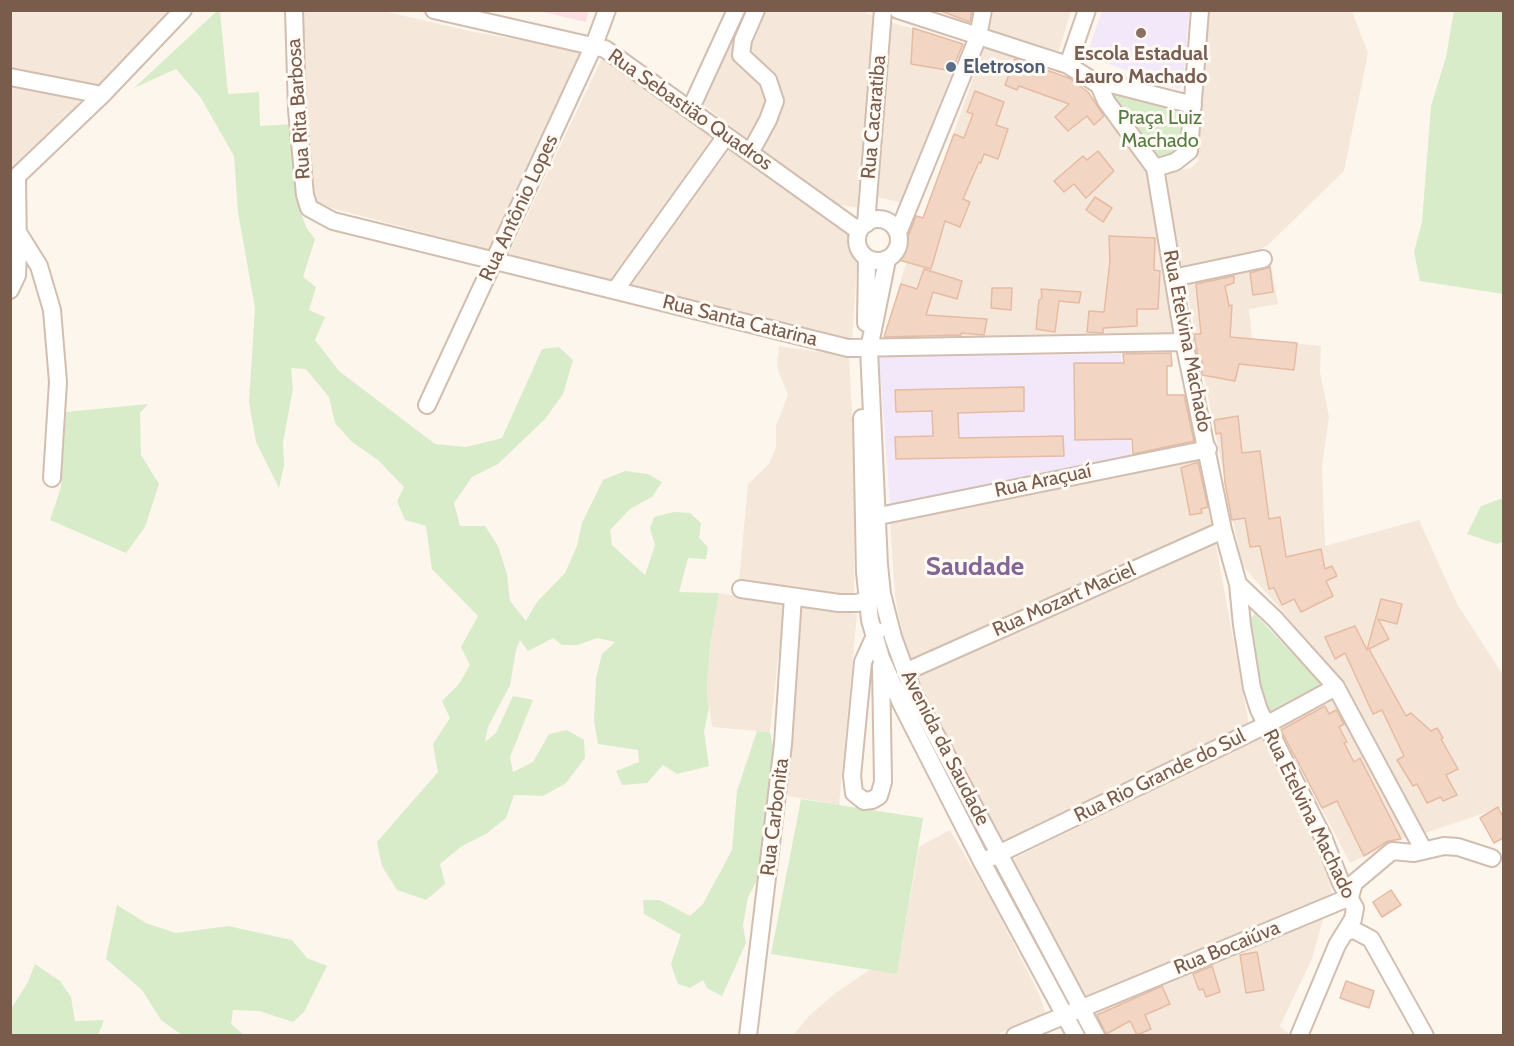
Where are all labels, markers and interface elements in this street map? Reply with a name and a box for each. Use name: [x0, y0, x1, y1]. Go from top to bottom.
marker: Escola Estadual Lauro Machado: [1134, 26, 1148, 40]
street label: Rua Rita Barbosa: [282, 38, 316, 180]
place label: Escola Estadual Lauro Machado: [1074, 42, 1208, 89]
street label: Rua Sebastião Quadros: [603, 44, 777, 176]
street label: Rua Cacaratiba: [857, 54, 891, 180]
place label: Eletroson: [963, 55, 1045, 79]
marker: Eletroson: [944, 60, 958, 74]
park label: Praça Luiz Machado: [1118, 106, 1202, 153]
street label: Rua Antônio Lopes: [475, 131, 563, 285]
street label: Rua Etelvina Machado: [1158, 248, 1216, 434]
street label: Rua Santa Catarina: [660, 290, 820, 352]
street label: Rua Araçuaí: [993, 459, 1093, 503]
district label: Saudade: [926, 551, 1024, 583]
street label: Rua Mozart Maciel: [989, 558, 1139, 642]
street label: Avenida da Saudade: [895, 666, 995, 830]
street label: Rua Rio Grande do Sul: [1070, 724, 1250, 828]
street label: Rua Etelvina Machado: [1258, 725, 1360, 903]
street label: Rua Carbonita: [756, 757, 794, 877]
street label: Rua Bocaiúva: [1171, 916, 1283, 980]

